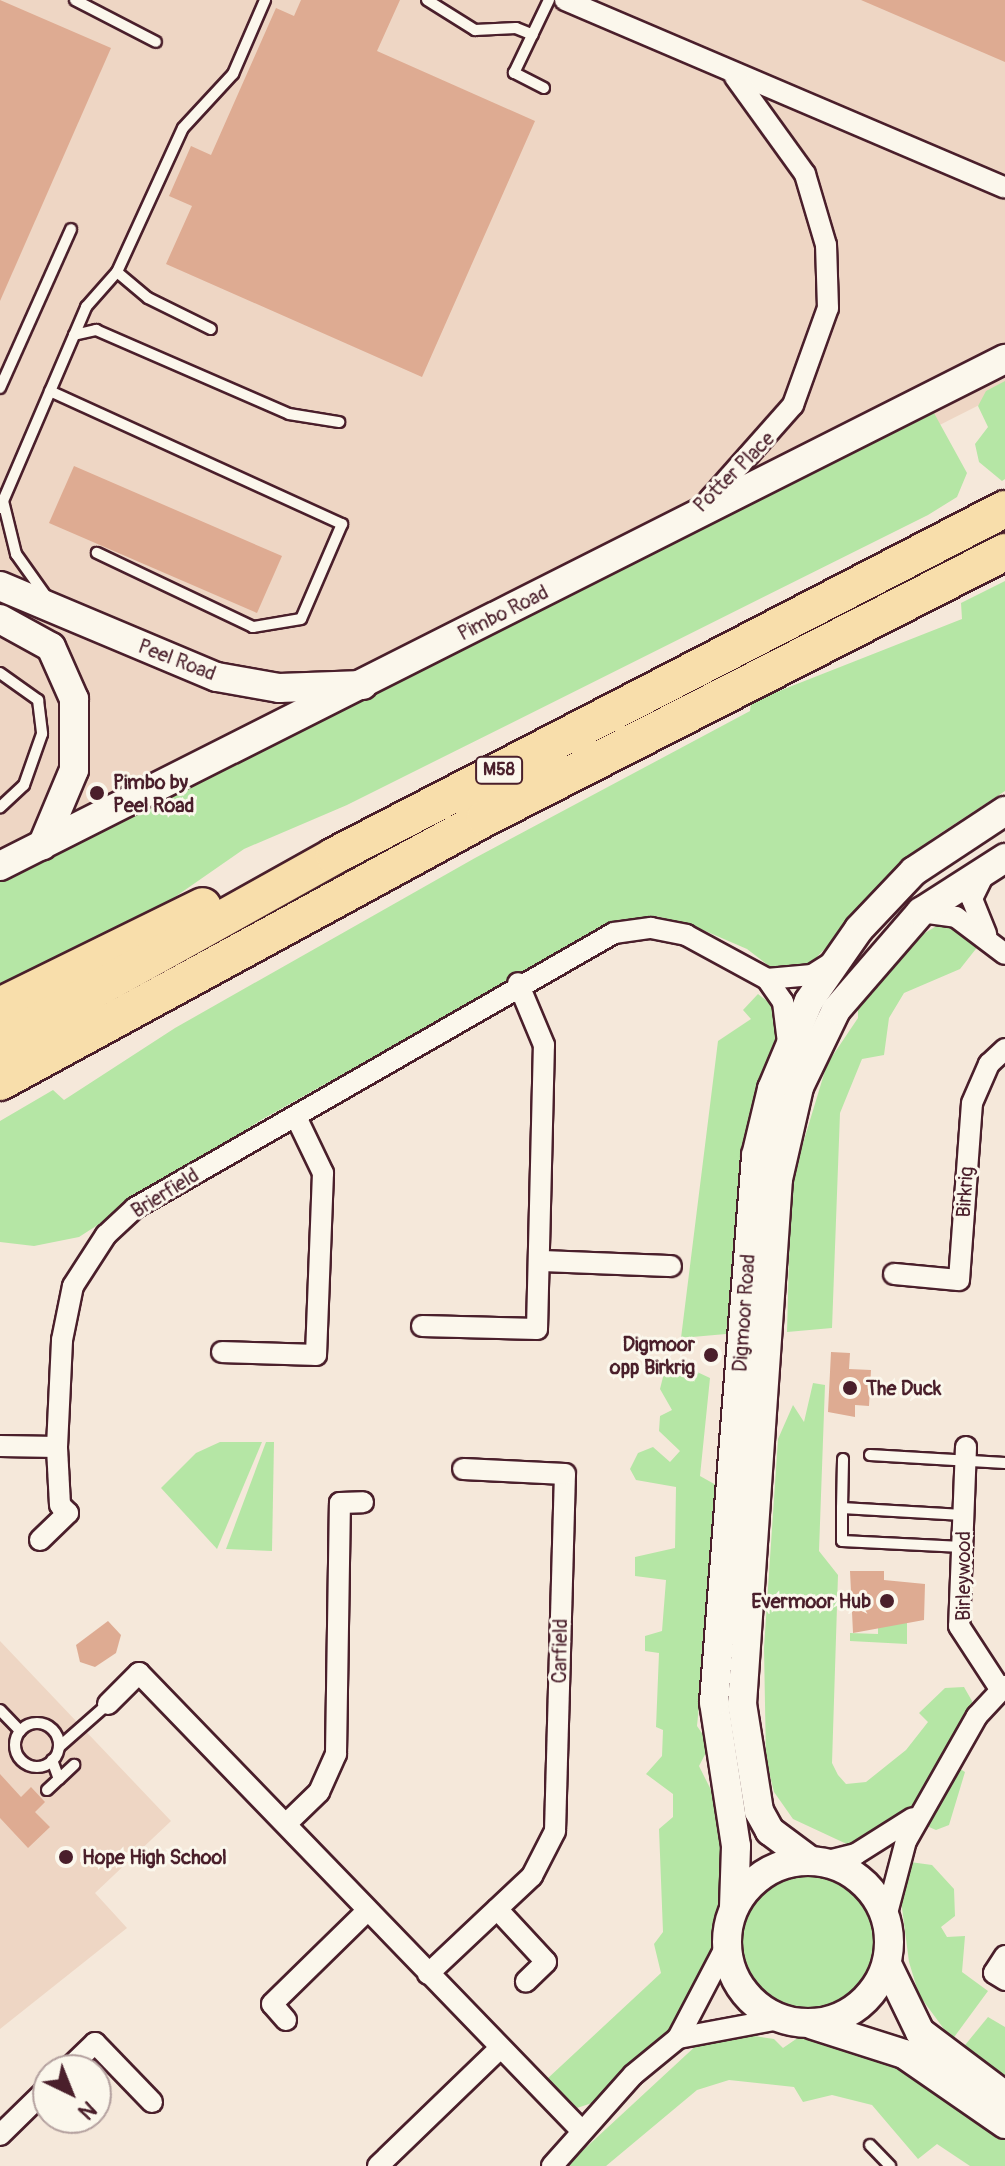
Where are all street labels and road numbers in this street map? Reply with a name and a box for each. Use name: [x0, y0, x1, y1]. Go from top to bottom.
street label: Potter Place: [689, 427, 779, 517]
street label: Pimbo Road: [454, 580, 552, 646]
street label: Peel Road: [135, 634, 219, 686]
road number: M58: [475, 756, 523, 784]
street label: Brierfield: [127, 1163, 203, 1223]
street label: Birkrig: [951, 1166, 979, 1218]
street label: Digmoor Road: [728, 1253, 760, 1373]
street label: Birleywood: [951, 1531, 975, 1621]
street label: Carfield: [547, 1618, 573, 1684]

